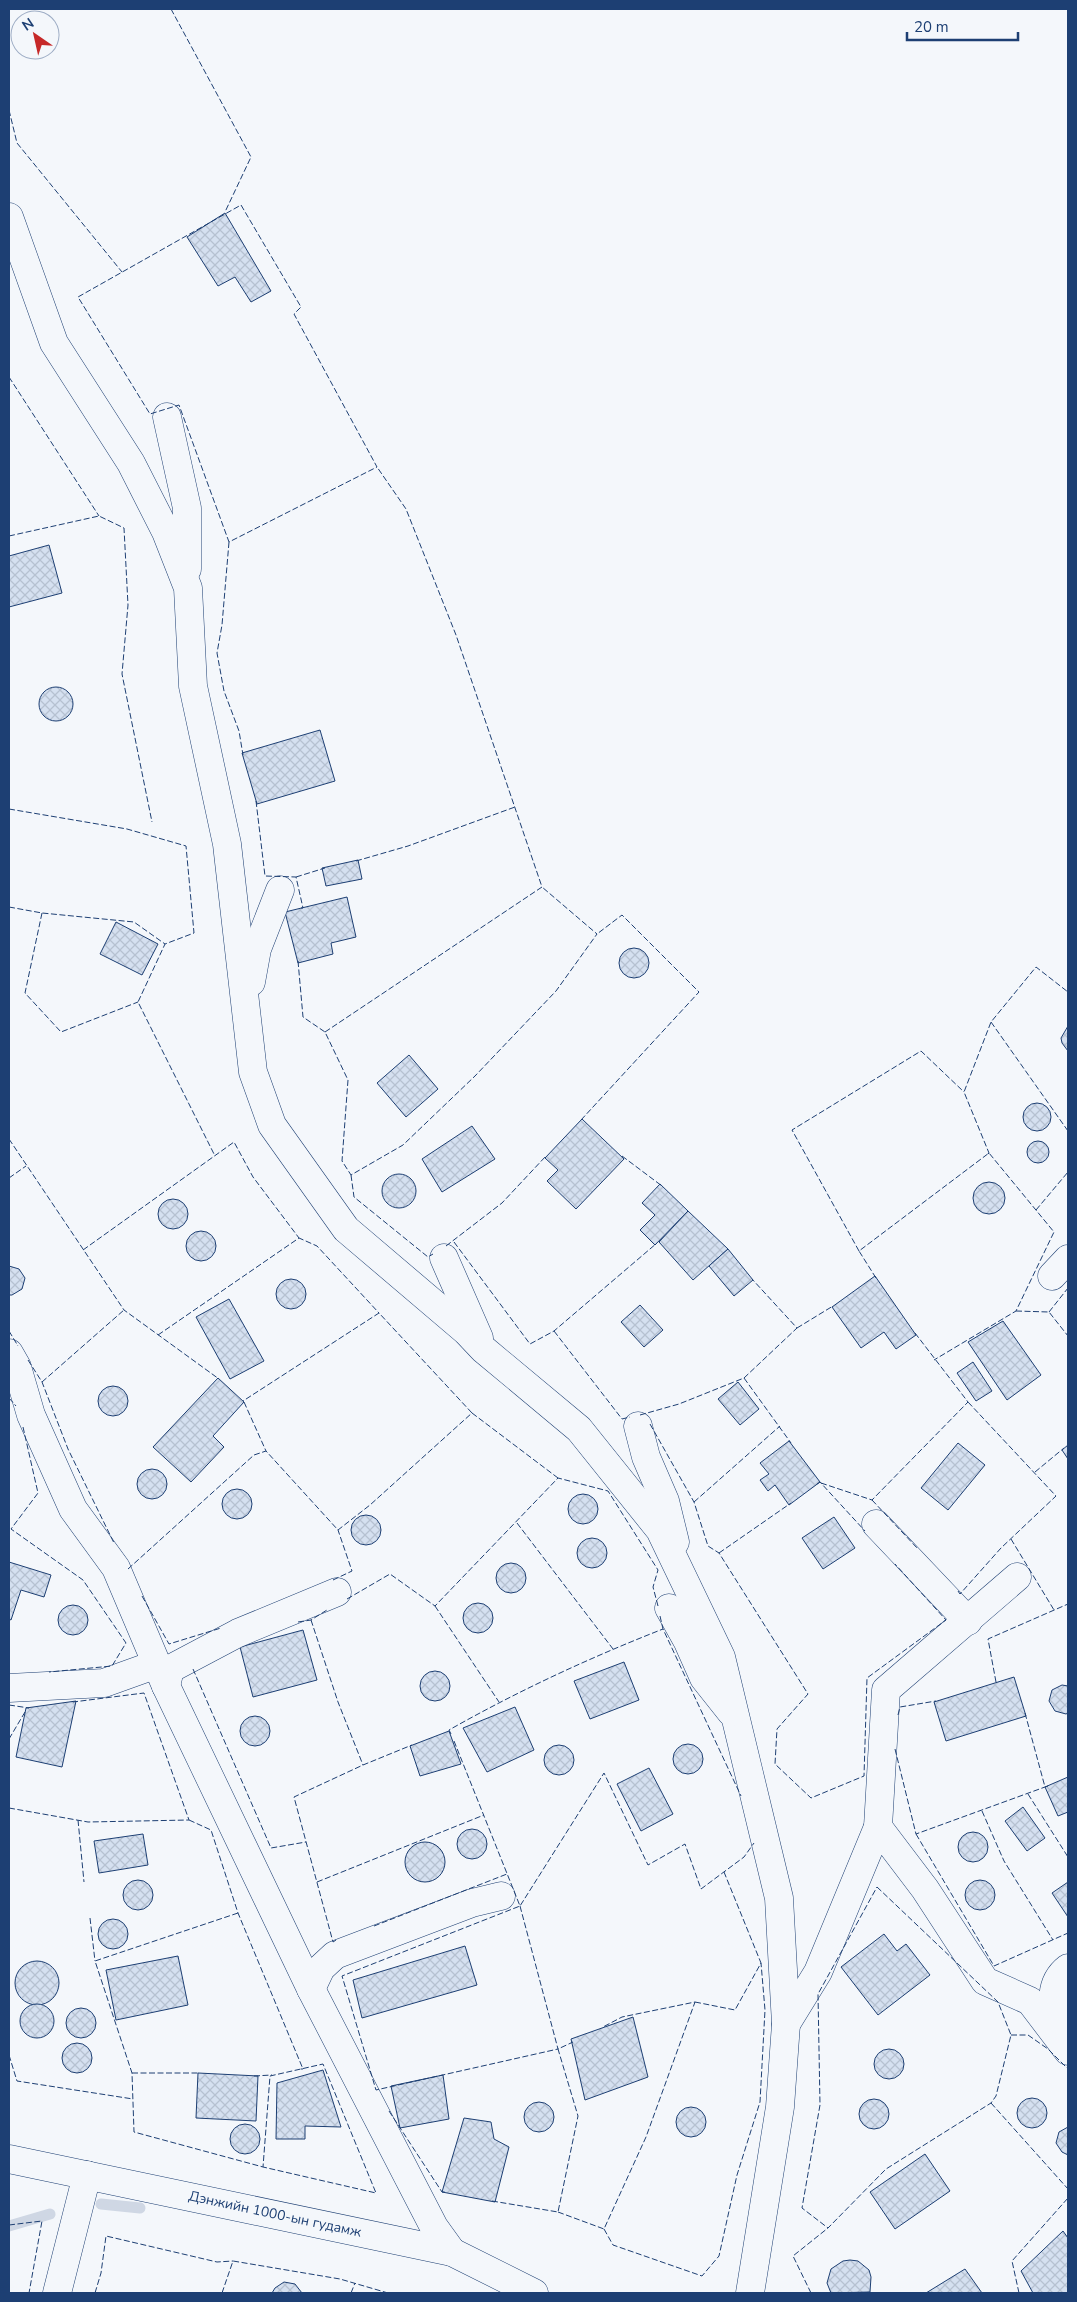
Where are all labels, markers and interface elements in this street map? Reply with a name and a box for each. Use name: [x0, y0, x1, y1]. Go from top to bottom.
north arrow: [10, 10, 60, 60]
scale bar: [907, 10, 1018, 42]
text: N: [18, 14, 38, 35]
text: 20 m: [914, 17, 949, 37]
street label: Дэнжийн 1000-ын гудамж: [187, 2186, 363, 2242]

